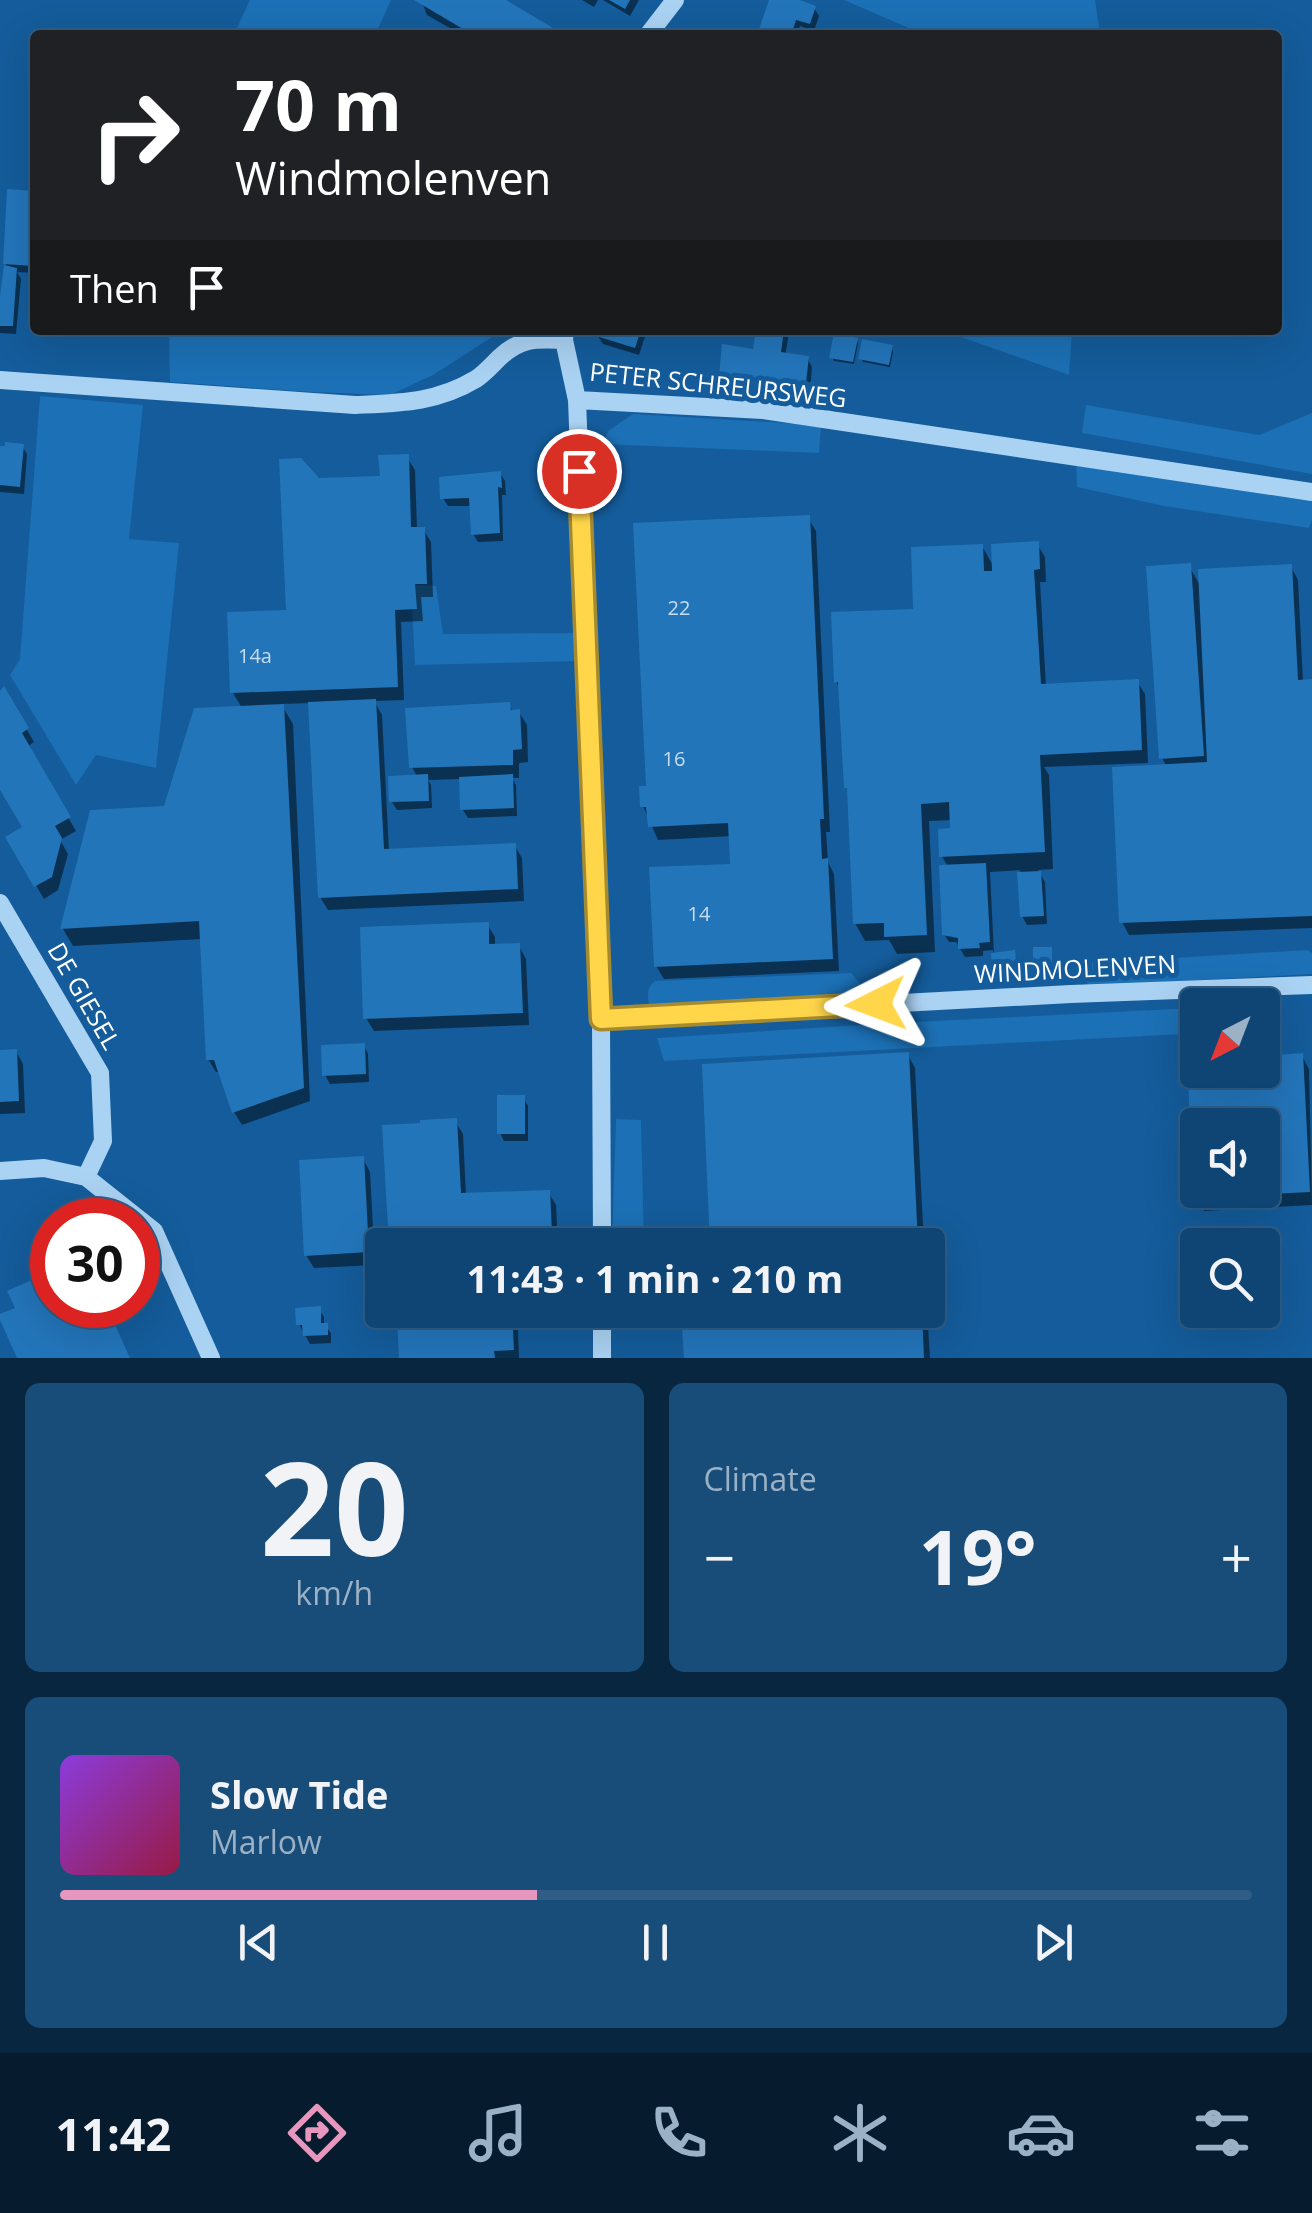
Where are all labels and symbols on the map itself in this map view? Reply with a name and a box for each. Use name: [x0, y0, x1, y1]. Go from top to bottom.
street label: PETER SCHREURSWEG: [588, 354, 848, 414]
pin: [537, 429, 622, 514]
house number: 22: [668, 594, 690, 621]
house number: 14a: [238, 642, 272, 669]
house number: 16: [663, 745, 685, 772]
house number: 14: [688, 900, 711, 927]
street label: DE GIESEL: [41, 936, 129, 1055]
street label: WINDMOLENVEN: [973, 946, 1177, 990]
position arrow: [824, 952, 928, 1056]
north arrow: [1180, 988, 1280, 1088]
speed limit sign: 30: [30, 1198, 160, 1328]

